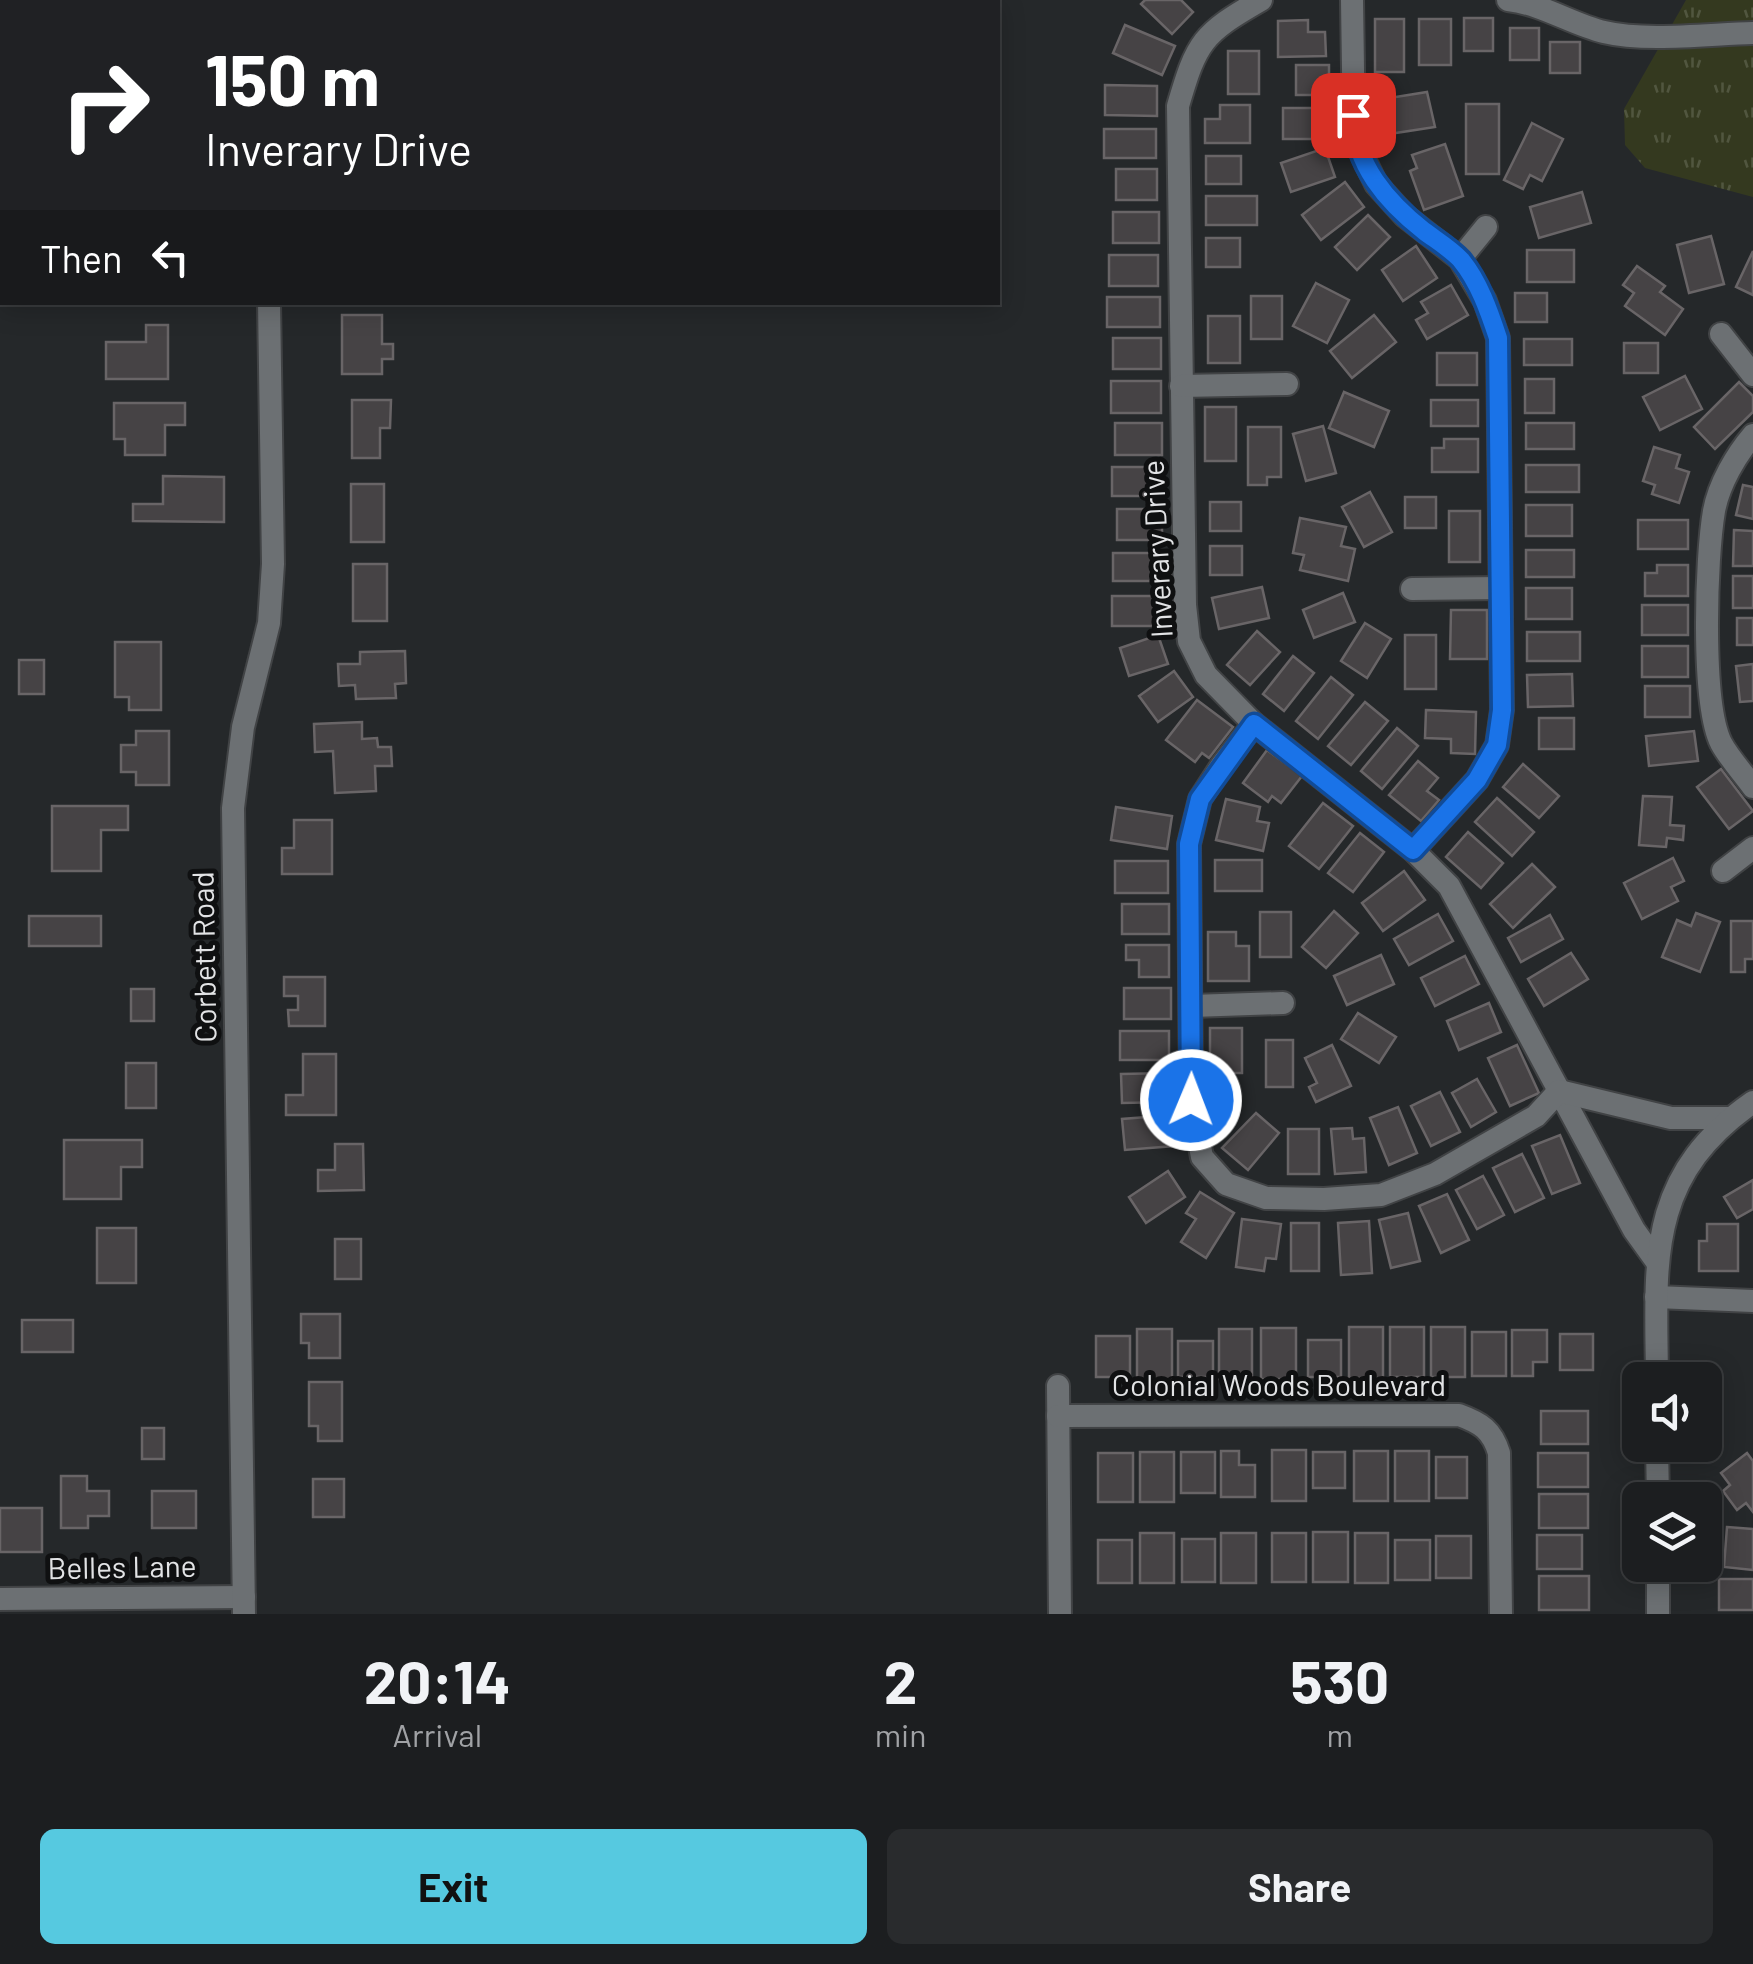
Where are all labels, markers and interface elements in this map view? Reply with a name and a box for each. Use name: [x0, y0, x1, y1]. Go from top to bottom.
text: 150 m: [205, 36, 380, 120]
icon: right: [40, 40, 170, 170]
pin: [1311, 73, 1396, 158]
icon: arrive: [1326, 88, 1381, 143]
text: Inverary Drive: [205, 121, 472, 175]
icon: left: [143, 230, 198, 285]
text: Then: [40, 235, 123, 281]
street label: Inverary Drive: [1133, 459, 1179, 639]
street label: Corbett Road: [184, 871, 222, 1043]
position arrow: [1139, 1048, 1243, 1152]
map controls: [1622, 1362, 1722, 1582]
button: sound: [1622, 1362, 1722, 1462]
street label: Colonial Woods Boulevard: [1112, 1366, 1446, 1402]
button: layers: [1622, 1482, 1722, 1582]
street label: Belles Lane: [47, 1547, 197, 1585]
text: 20:14: [364, 1644, 511, 1716]
text: 2: [884, 1644, 917, 1716]
text: 530: [1290, 1644, 1389, 1716]
text: Arrival: [393, 1715, 482, 1753]
text: min: [875, 1715, 927, 1753]
text: m: [1327, 1715, 1353, 1753]
button: Exit: [40, 1829, 867, 1944]
button: Share: [887, 1829, 1713, 1944]

